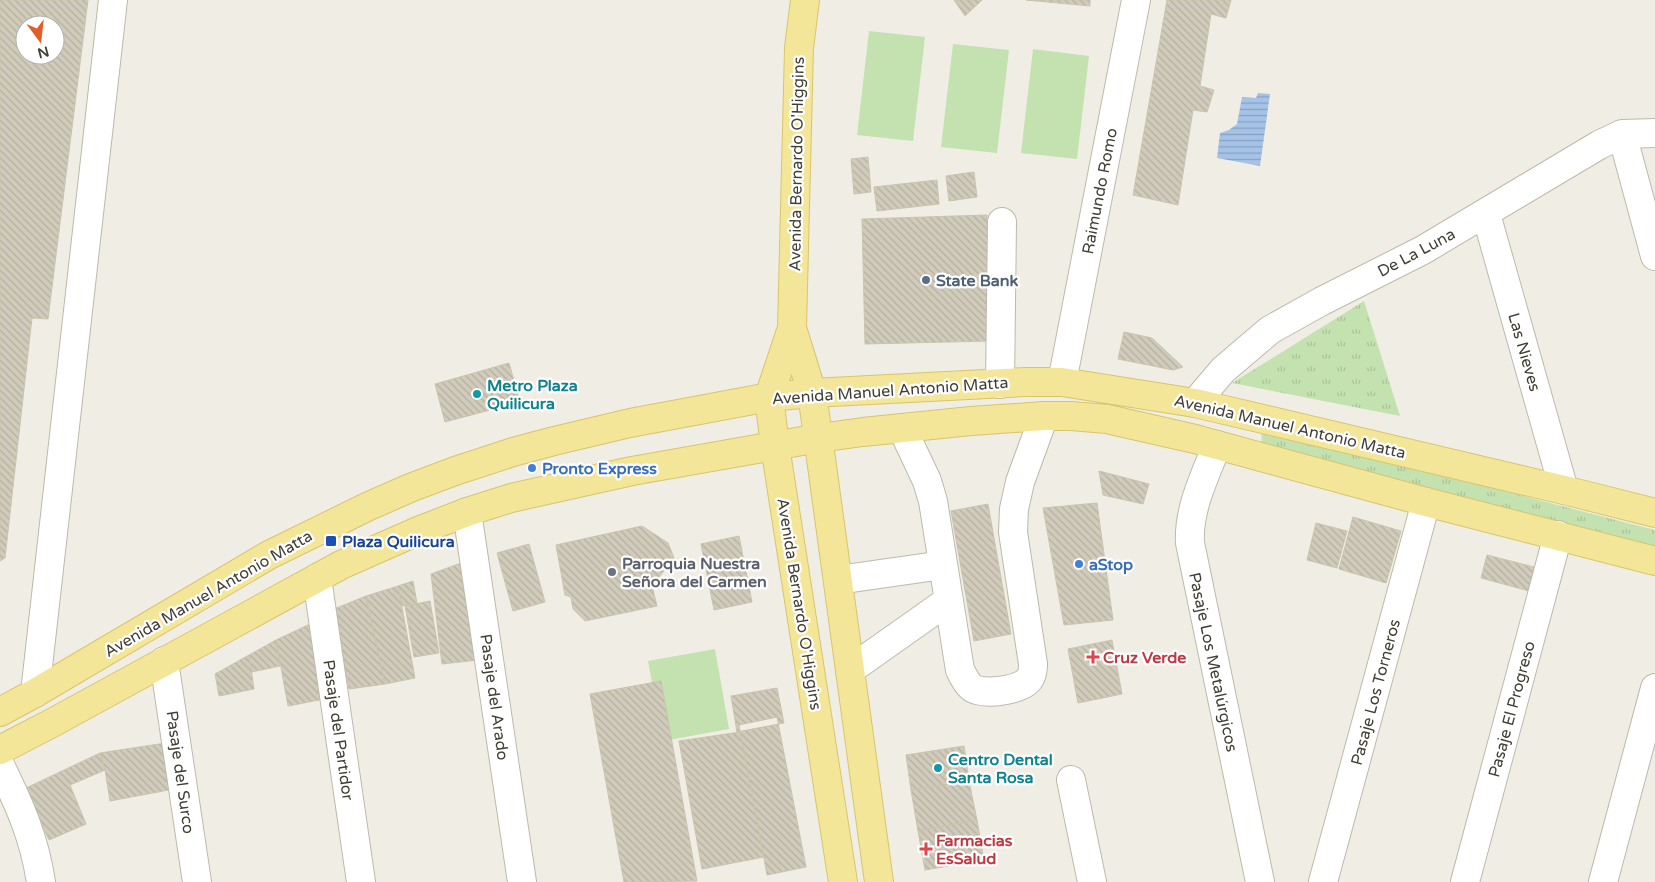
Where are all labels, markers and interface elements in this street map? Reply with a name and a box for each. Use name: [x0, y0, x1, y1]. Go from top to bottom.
north arrow: [15, 15, 65, 65]
text: N: [36, 42, 51, 62]
street label: Avenida Bernardo O'Higgins: [785, 57, 809, 271]
street label: Raimundo Romo: [1078, 126, 1122, 256]
street label: De La Luna: [1374, 224, 1459, 282]
place label: State Bank: [936, 271, 1018, 291]
marker: State Bank: [920, 274, 932, 286]
street label: Las Nieves: [1503, 311, 1545, 394]
street label: Avenida Manuel Antonio Matta: [771, 373, 1009, 409]
place label: Metro Plaza Quilicura: [487, 376, 578, 414]
marker: Metro Plaza Quilicura: [471, 388, 483, 400]
street label: Avenida Manuel Antonio Matta: [1172, 391, 1408, 463]
place label: Pronto Express: [542, 459, 657, 479]
marker: Pronto Express: [526, 462, 538, 474]
street label: Avenida Bernardo O'Higgins: [772, 497, 826, 712]
street label: Avenida Manuel Antonio Matta: [101, 526, 316, 662]
place label: Plaza Quilicura: [342, 532, 455, 552]
marker: Plaza Quilicura: [324, 534, 338, 548]
place label: Parroquia Nuestra Señora del Carmen: [622, 554, 767, 592]
place label: aStop: [1089, 555, 1133, 575]
marker: aStop: [1073, 558, 1085, 570]
marker: Parroquia Nuestra Señora del Carmen: [606, 566, 618, 578]
street label: Pasaje Los Metalúrgicos: [1184, 571, 1242, 754]
street label: Pasaje Los Torneros: [1347, 617, 1405, 768]
street label: Pasaje del Arado: [475, 633, 513, 762]
street label: Pasaje El Progreso: [1484, 639, 1540, 780]
place label: Cruz Verde: [1103, 648, 1186, 668]
marker: Cruz Verde: [1087, 651, 1099, 663]
street label: Pasaje del Partidor: [318, 658, 358, 803]
street label: Pasaje del Surco: [161, 709, 199, 835]
place label: Centro Dental Santa Rosa: [948, 750, 1053, 788]
marker: Centro Dental Santa Rosa: [932, 762, 944, 774]
place label: Farmacias EsSalud: [936, 831, 1013, 869]
marker: Farmacias EsSalud: [920, 843, 932, 855]

